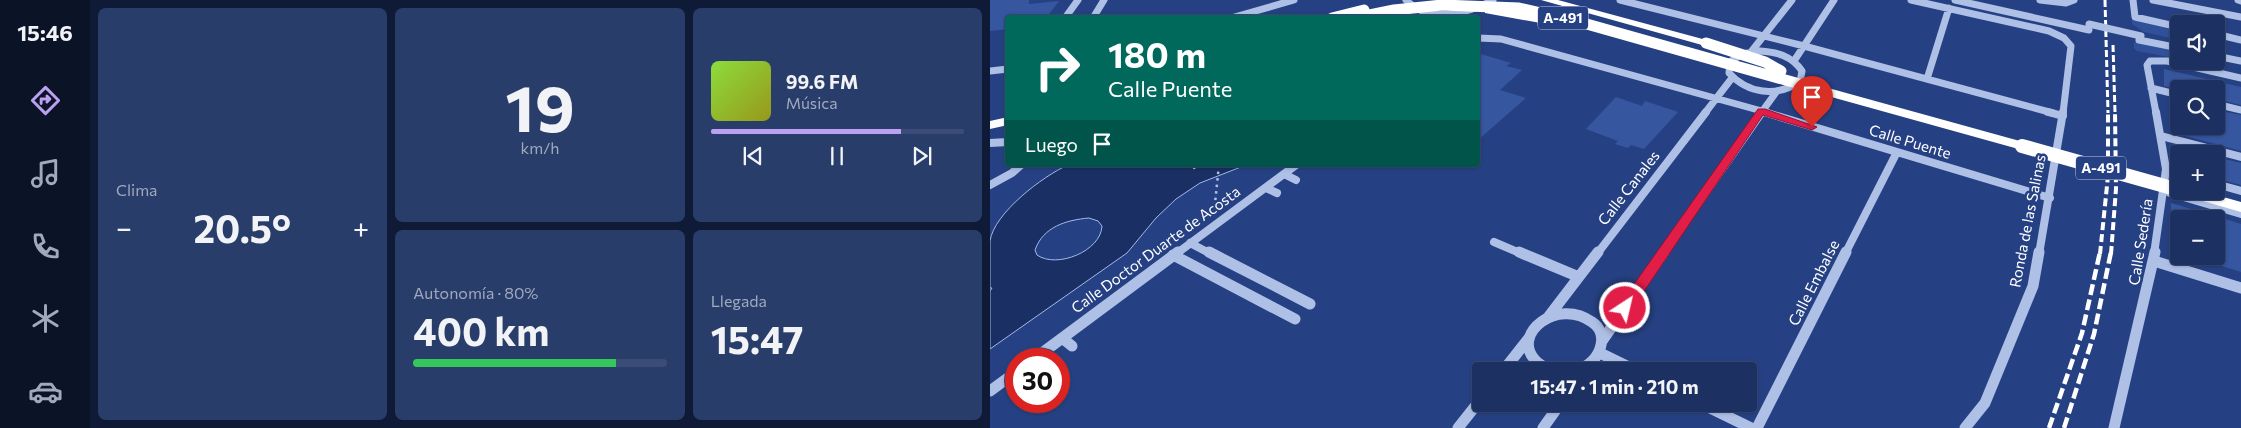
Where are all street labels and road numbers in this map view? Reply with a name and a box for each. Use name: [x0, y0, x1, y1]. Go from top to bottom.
road number: A-491: [1538, 7, 1588, 30]
street label: Calle Puente: [1867, 120, 1954, 162]
street label: Calle Canales: [1594, 146, 1663, 228]
street label: Ronda de las Salinas: [2005, 153, 2049, 289]
road number: A-491: [2076, 156, 2126, 180]
street label: Calle Doctor Duarte de Acosta: [1067, 182, 1243, 317]
street label: Calle Sedería: [2124, 197, 2156, 286]
street label: Calle Embalse: [1784, 237, 1842, 328]

